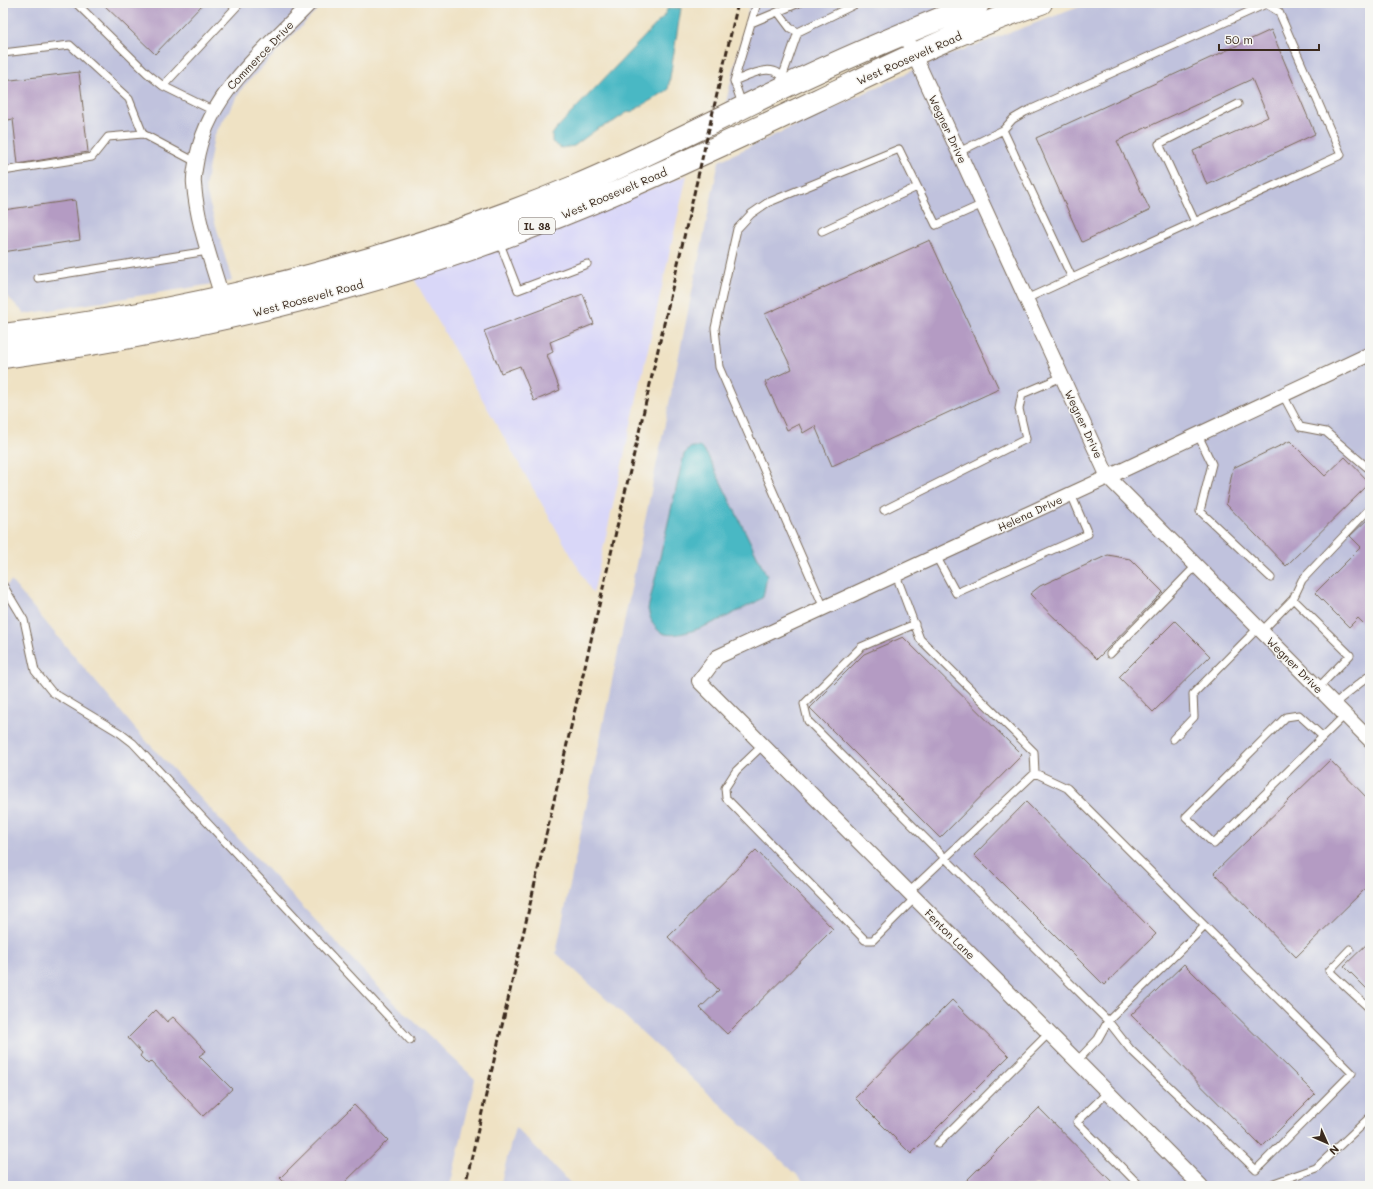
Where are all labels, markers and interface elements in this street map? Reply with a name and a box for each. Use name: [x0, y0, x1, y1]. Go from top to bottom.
street label: Commerce Drive: [223, 17, 297, 93]
scale bar: [1219, 26, 1319, 52]
street label: West Roosevelt Road: [854, 28, 964, 88]
text: 50 m: [1225, 31, 1253, 47]
street label: Wegner Drive: [926, 92, 970, 166]
street label: West Roosevelt Road: [559, 164, 669, 222]
road number: IL 38: [519, 218, 555, 234]
street label: West Roosevelt Road: [251, 276, 365, 320]
street label: Wegner Drive: [1062, 387, 1106, 461]
street label: Helena Drive: [995, 491, 1065, 535]
street label: Wegner Drive: [1264, 634, 1327, 697]
street label: Fenton Lane: [922, 906, 979, 963]
north arrow: [1307, 1123, 1347, 1163]
text: N: [1326, 1142, 1343, 1159]

